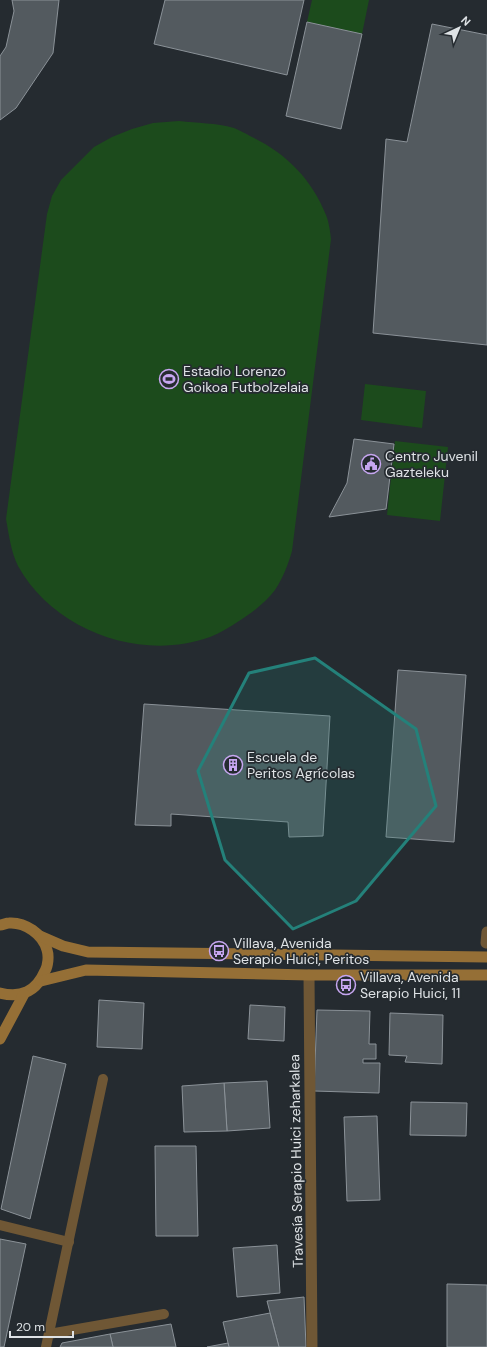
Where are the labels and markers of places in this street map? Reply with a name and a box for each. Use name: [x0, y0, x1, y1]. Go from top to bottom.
place label: Estadio Lorenzo Goikoa Futbolzelaia: [183, 362, 309, 396]
sports icon: Estadio Lorenzo Goikoa Futbolzelaia: [158, 368, 180, 390]
place label: Centro Juvenil Gazteleku: [385, 447, 478, 481]
public building icon: Centro Juvenil Gazteleku: [360, 453, 382, 475]
place label: Escuela de Peritos Agrícolas: [247, 748, 355, 782]
building icon: Escuela de Peritos Agrícolas: [222, 754, 244, 776]
place label: Villava, Avenida Serapio Huici, Peritos: [233, 934, 369, 968]
bus stop icon: Villava, Avenida Serapio Huici, Peritos: [208, 940, 230, 962]
place label: Villava, Avenida Serapio Huici, 11: [360, 968, 460, 1002]
bus stop icon: Villava, Avenida Serapio Huici, 11: [335, 974, 357, 996]

